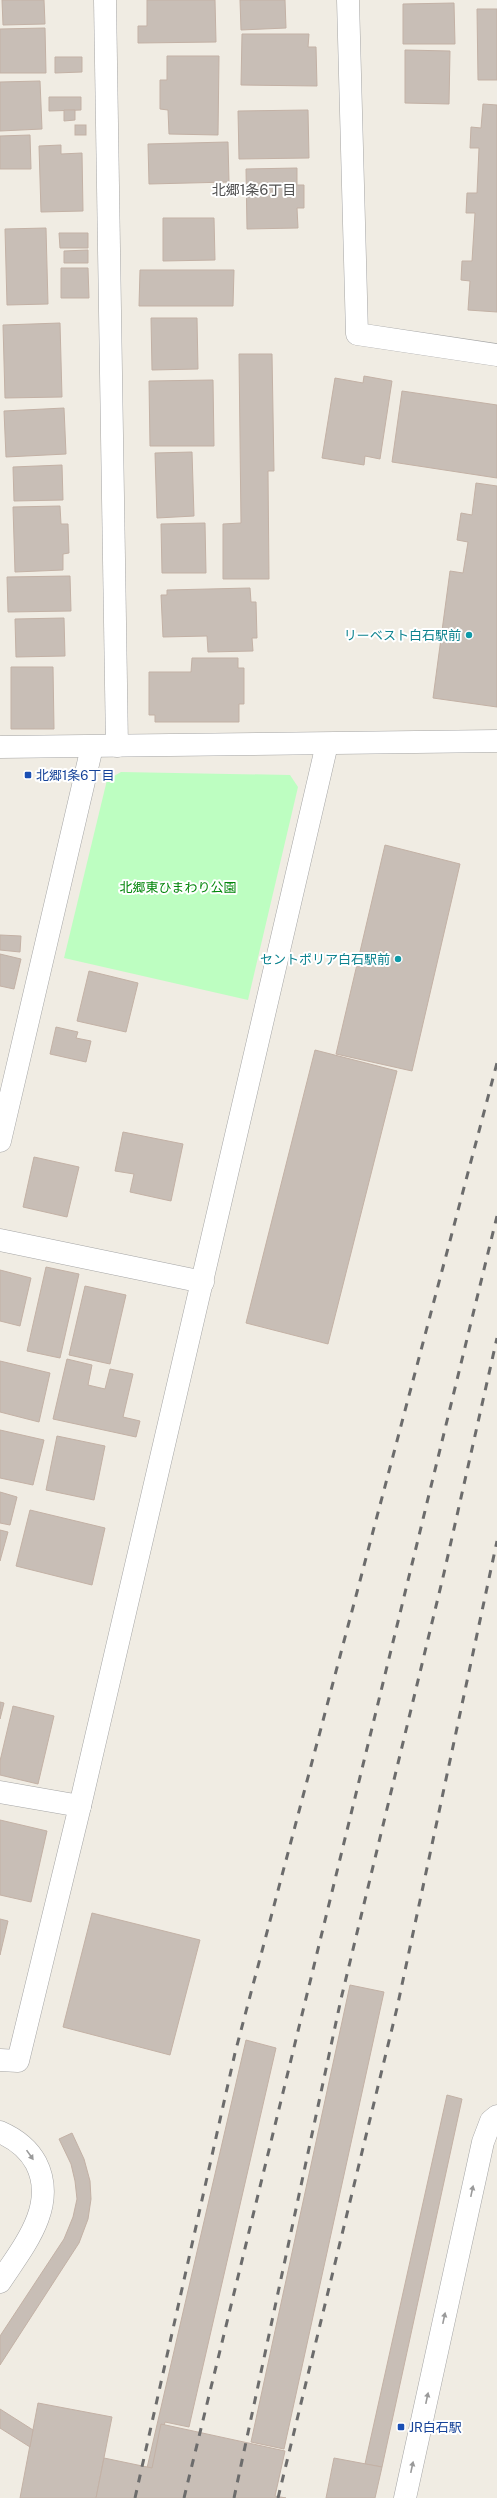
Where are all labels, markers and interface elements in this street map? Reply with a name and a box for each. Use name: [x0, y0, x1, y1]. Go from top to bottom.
district label: 北郷1条6丁目: [212, 182, 296, 198]
place label: リーベスト白石駅前: [344, 628, 461, 643]
marker: リーベスト白石駅前: [464, 630, 474, 640]
place label: 北郷1条6丁目: [36, 768, 114, 783]
marker: 北郷1条6丁目: [23, 770, 33, 780]
park label: 北郷東ひまわり公園: [119, 880, 237, 895]
place label: セントポリア白石駅前: [260, 952, 390, 967]
marker: セントポリア白石駅前: [393, 954, 403, 964]
one-way arrow: [26, 2150, 34, 2160]
one-way arrow: [470, 2185, 476, 2197]
one-way arrow: [442, 2312, 448, 2324]
one-way arrow: [425, 2391, 431, 2404]
place label: JR白石駅: [409, 2420, 462, 2435]
marker: JR白石駅: [396, 2422, 406, 2432]
one-way arrow: [410, 2461, 416, 2473]

